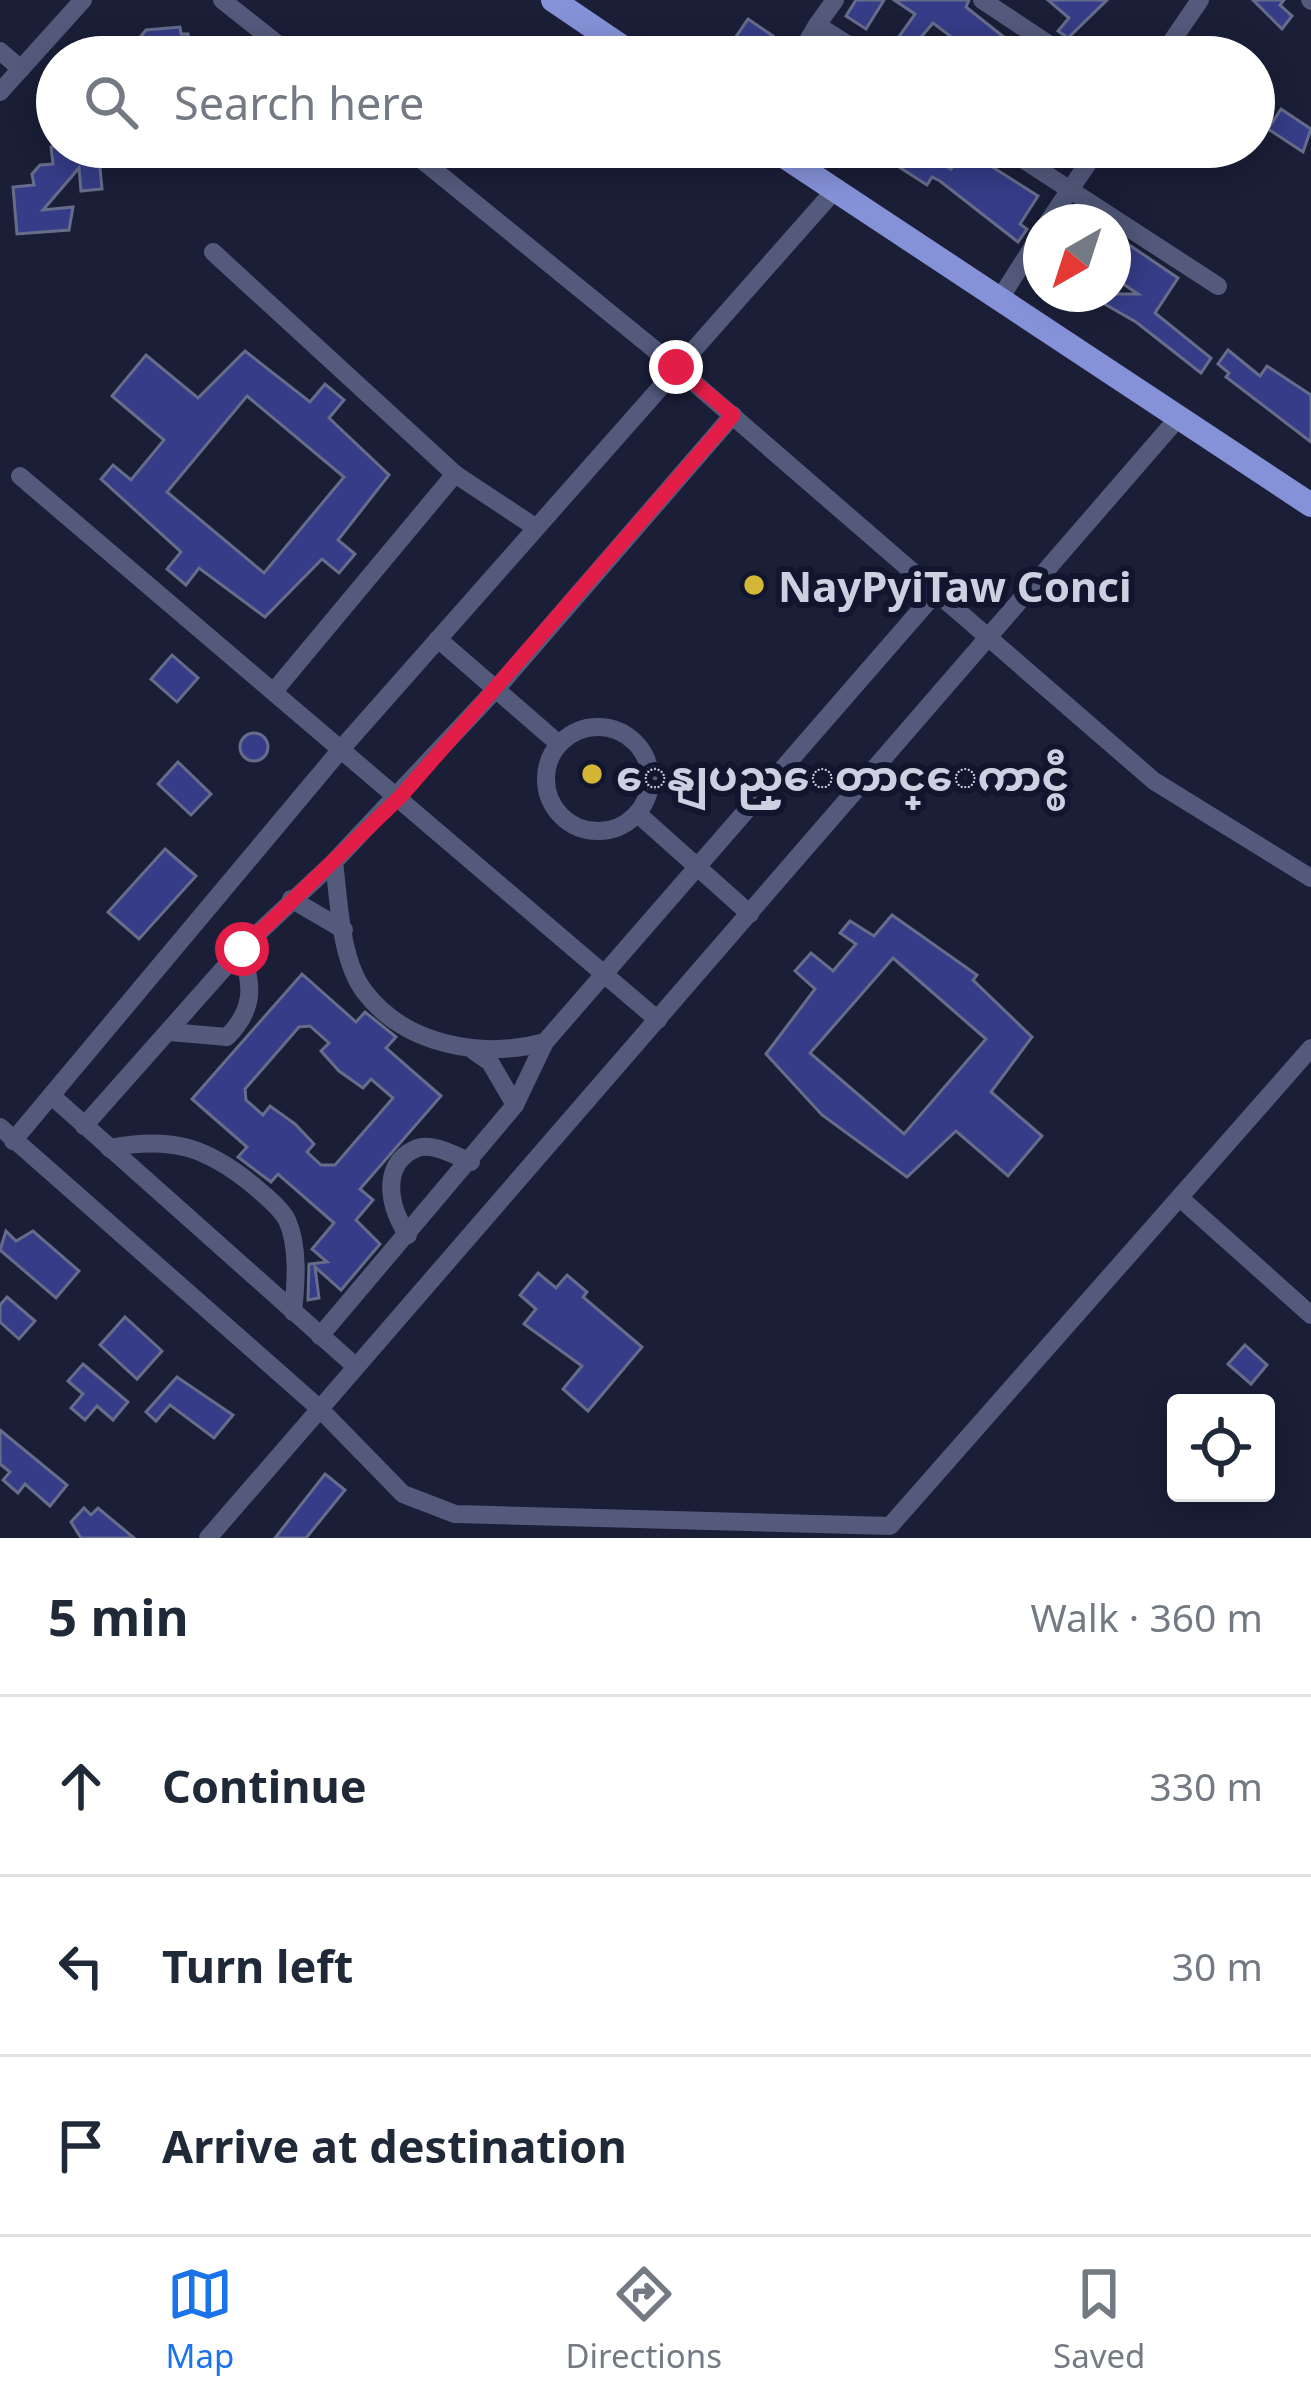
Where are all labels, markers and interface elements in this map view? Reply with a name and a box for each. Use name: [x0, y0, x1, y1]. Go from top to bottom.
search box: [36, 36, 1275, 168]
icon: search: [78, 69, 144, 135]
text: Search here: [174, 72, 424, 133]
north arrow: [1023, 204, 1131, 312]
route end: [649, 340, 703, 394]
place label: NayPyiTaw Conci: [778, 557, 1132, 614]
marker: NayPyiTaw Conci: [741, 572, 767, 598]
place label: ေနျပည္ေတာင္ေကာင္စီ: [616, 746, 1069, 811]
marker: ေနျပည္ေတာင္ေကာင္စီ: [579, 761, 605, 787]
route start: [215, 922, 269, 976]
map controls: [1167, 1394, 1275, 1502]
button: locate: [1167, 1394, 1275, 1502]
text: 5 min: [48, 1581, 189, 1651]
text: Walk · 360 m: [1030, 1590, 1263, 1643]
icon: ahead: [48, 1753, 114, 1819]
text: Continue: [162, 1755, 367, 1816]
text: 330 m: [1149, 1759, 1263, 1812]
icon: left: [48, 1933, 114, 1999]
text: Turn left: [162, 1935, 353, 1996]
text: 30 m: [1172, 1939, 1263, 1992]
icon: arrive: [48, 2113, 114, 2179]
text: Arrive at destination: [162, 2115, 627, 2176]
tab: Map: [166, 2261, 234, 2378]
tab: Directions: [565, 2261, 722, 2378]
tab: Saved: [1053, 2261, 1145, 2378]

